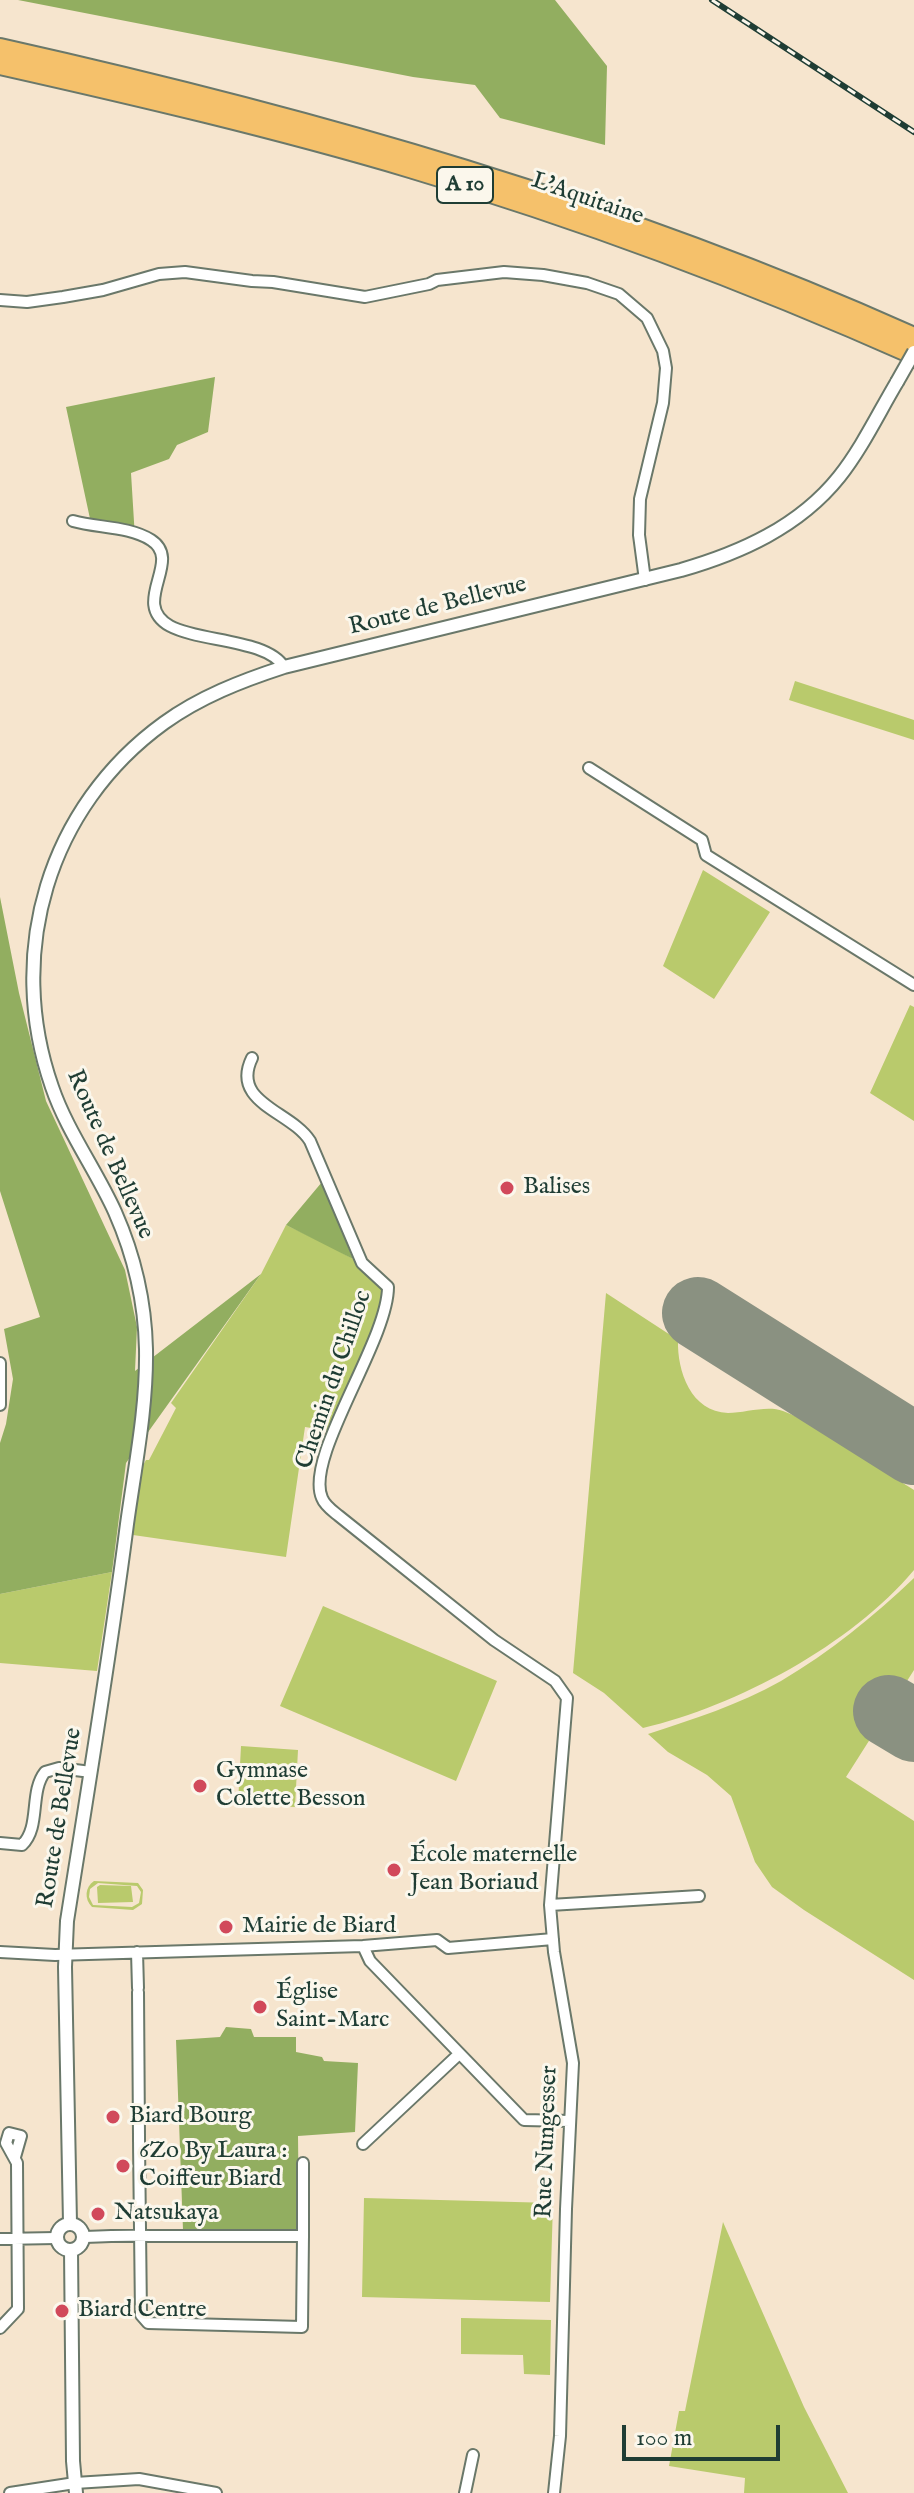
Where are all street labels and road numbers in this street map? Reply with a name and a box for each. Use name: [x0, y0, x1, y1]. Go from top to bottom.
road number: A 10: [437, 167, 493, 203]
street label: L'Aquitaine: [527, 167, 647, 233]
street label: Route de Bellevue: [346, 571, 530, 643]
street label: Route de Bellevue: [59, 1066, 159, 1244]
street label: Chemin du Chilloc: [291, 1287, 379, 1473]
street label: Route de Bellevue: [33, 1726, 89, 1910]
street label: Rue Nungesser: [531, 2065, 565, 2219]

